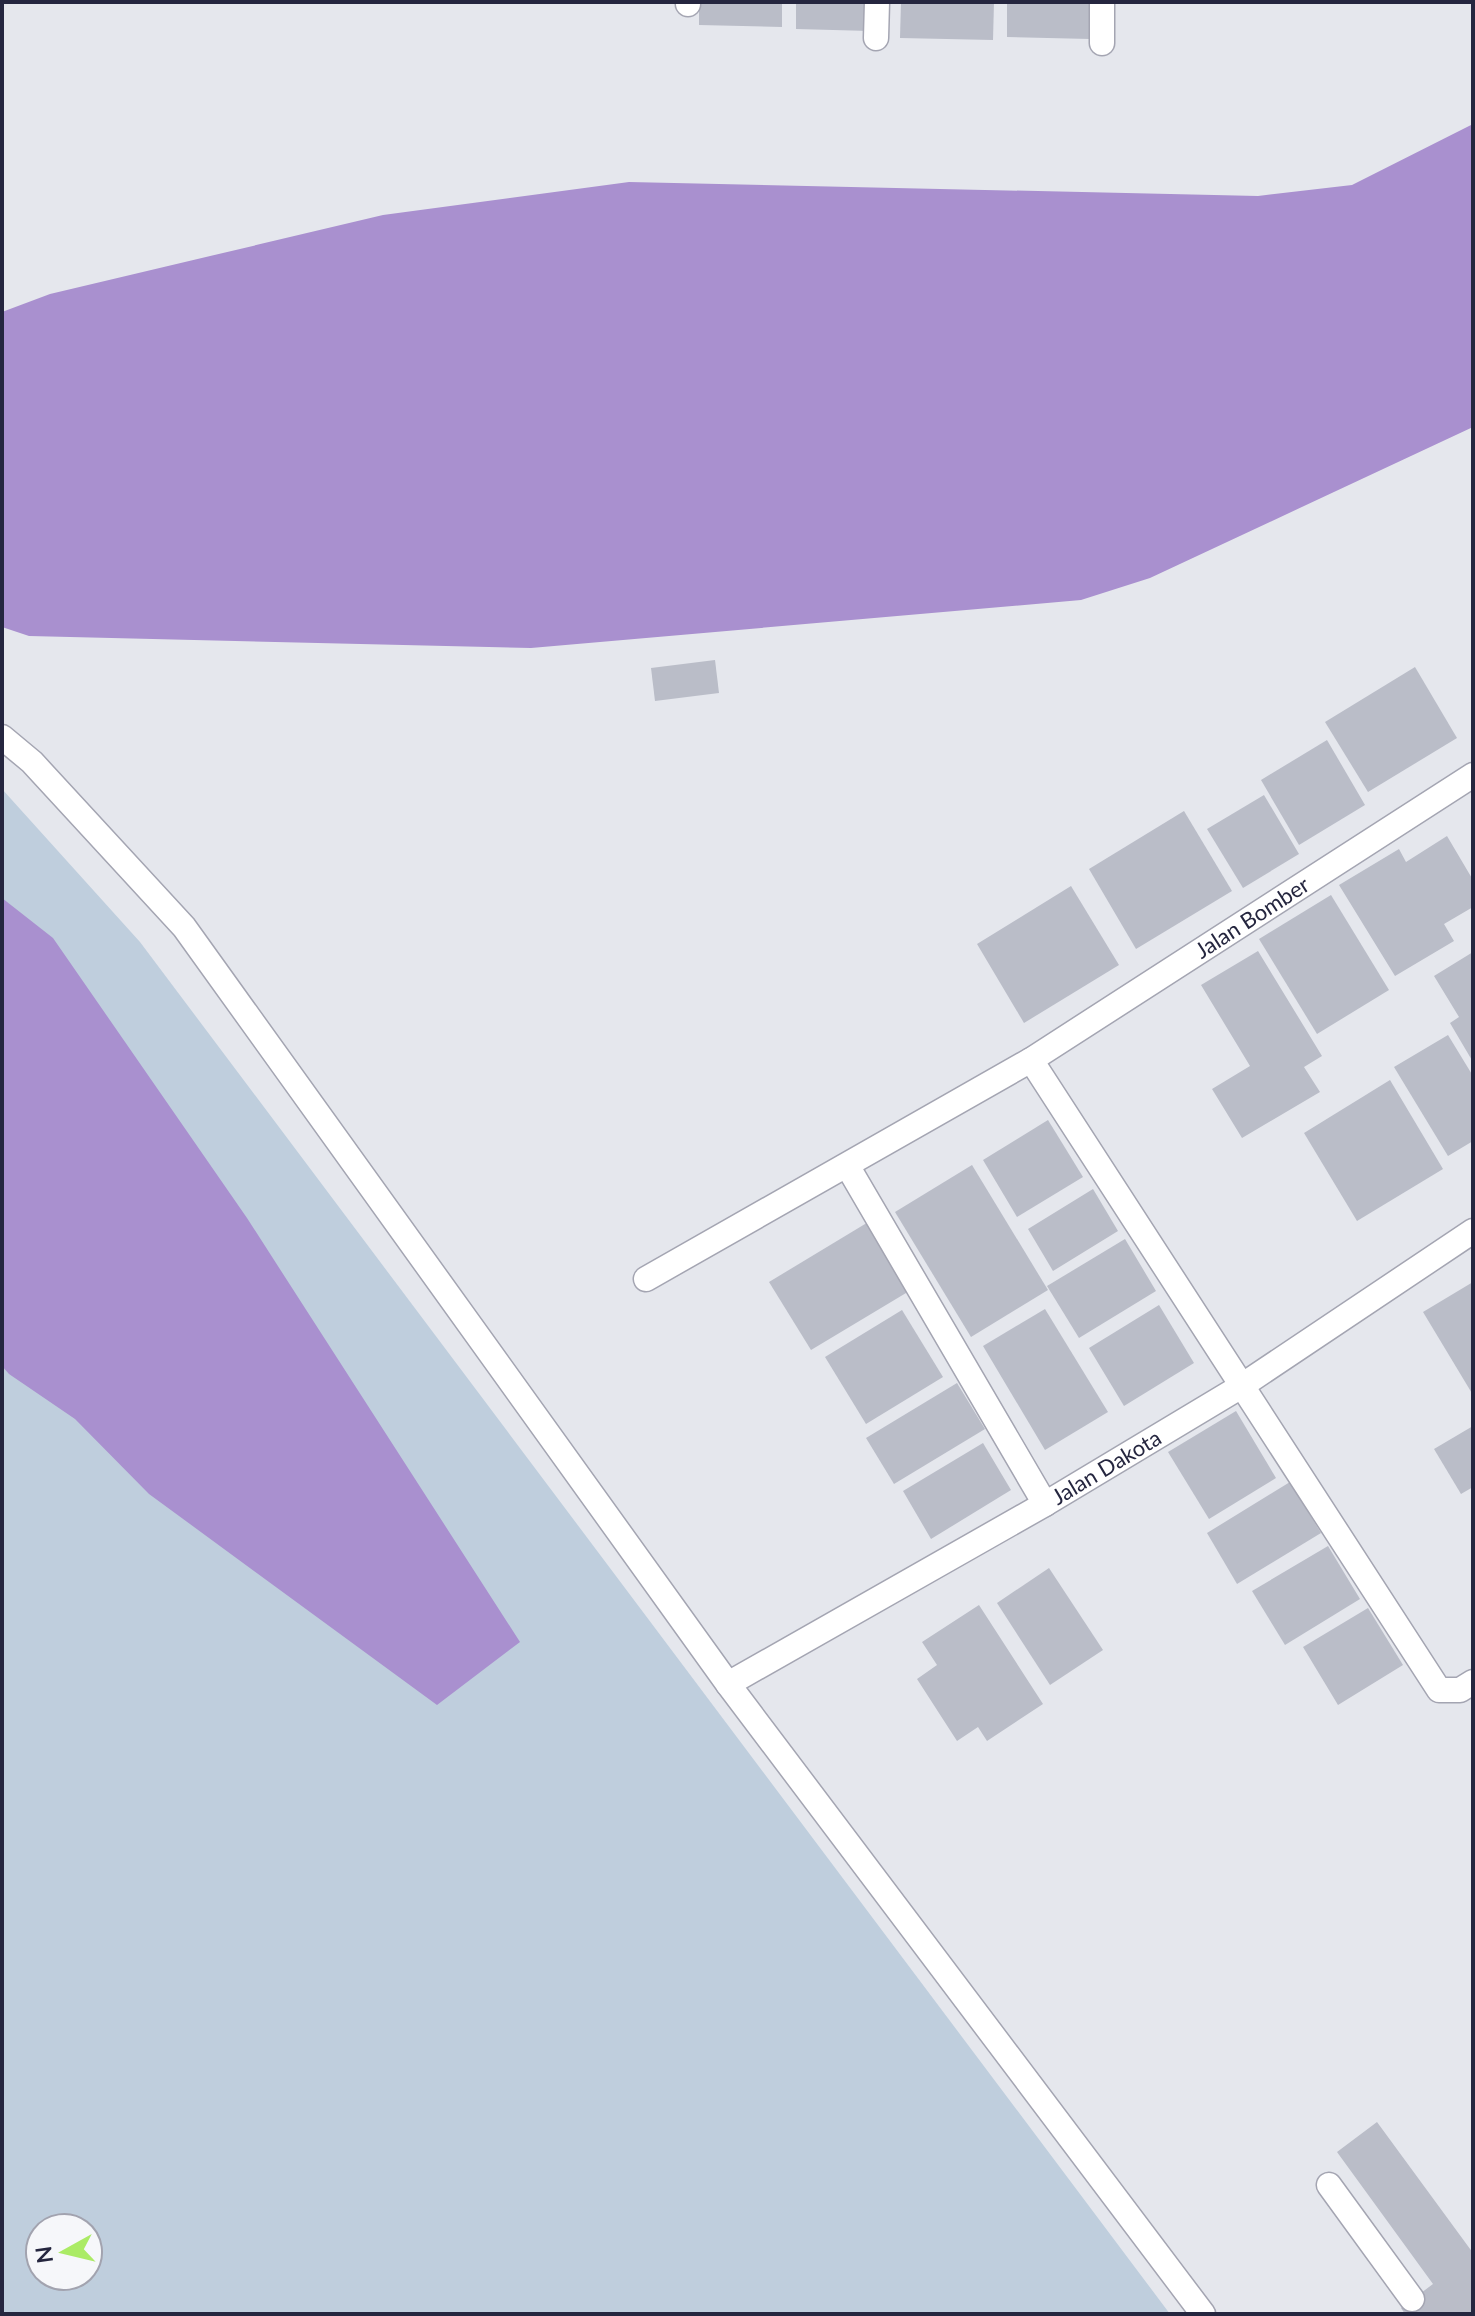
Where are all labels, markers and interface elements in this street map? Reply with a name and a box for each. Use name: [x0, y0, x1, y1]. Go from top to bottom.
street label: Jalan Bomber: [1190, 870, 1314, 964]
street label: Jalan Dakota: [1046, 1424, 1166, 1510]
north arrow: [24, 2212, 104, 2292]
text: N: [29, 2245, 58, 2265]

